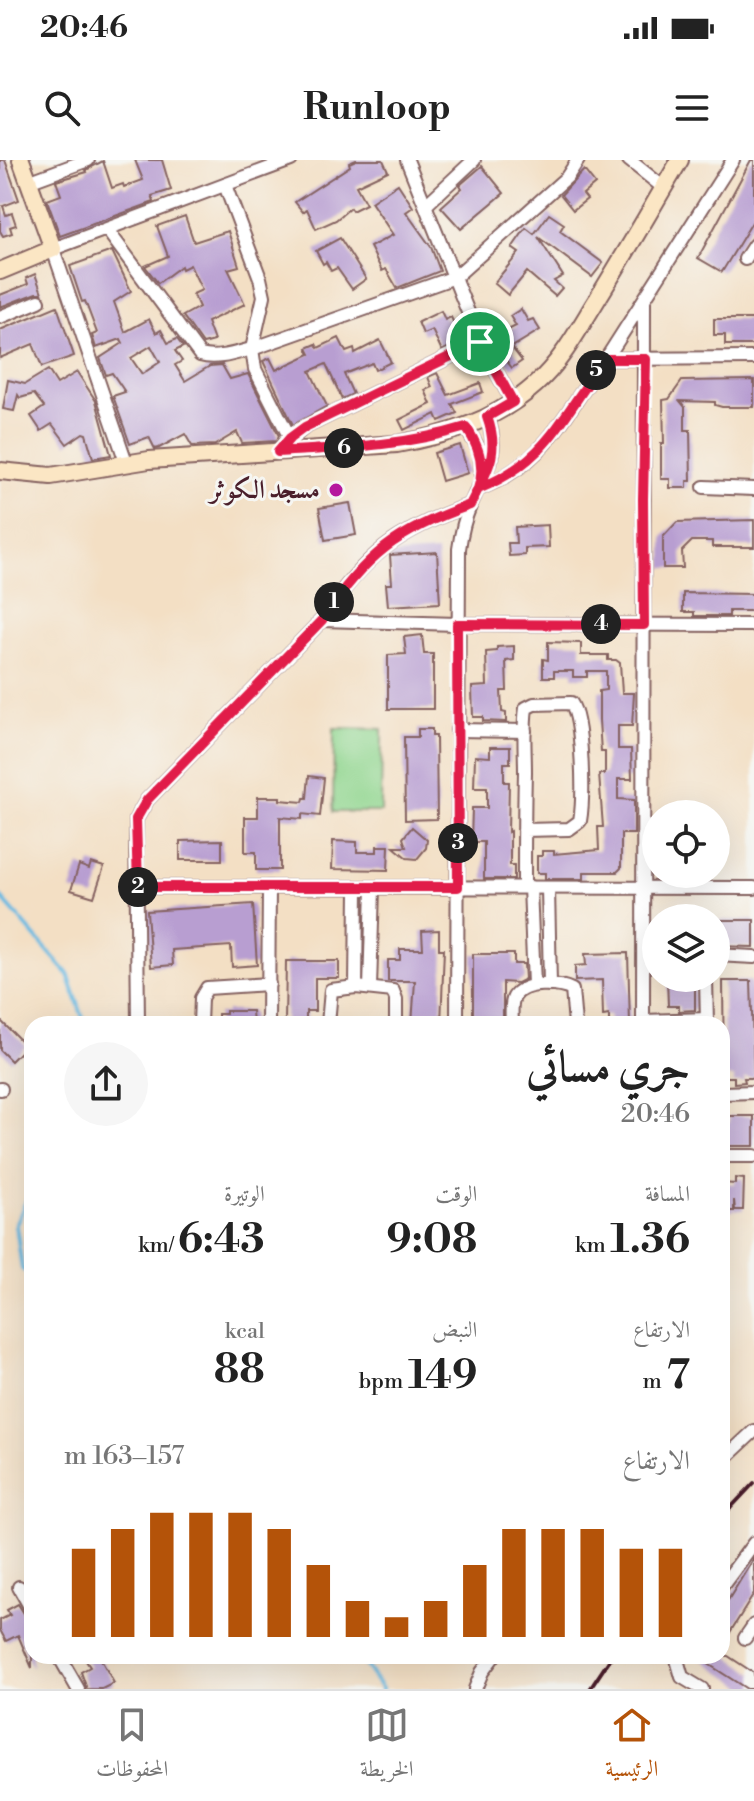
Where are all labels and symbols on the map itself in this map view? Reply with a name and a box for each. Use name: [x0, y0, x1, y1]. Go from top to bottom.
pin: [446, 308, 514, 376]
pin: 5: [576, 350, 616, 390]
pin: 6: [324, 428, 364, 468]
place label: مسجد الكوثر: [207, 474, 320, 506]
marker: مسجد الكوثر: [327, 481, 345, 499]
pin: 1: [314, 582, 354, 622]
pin: 4: [581, 604, 621, 644]
pin: 3: [438, 823, 478, 863]
pin: 2: [118, 867, 158, 907]

